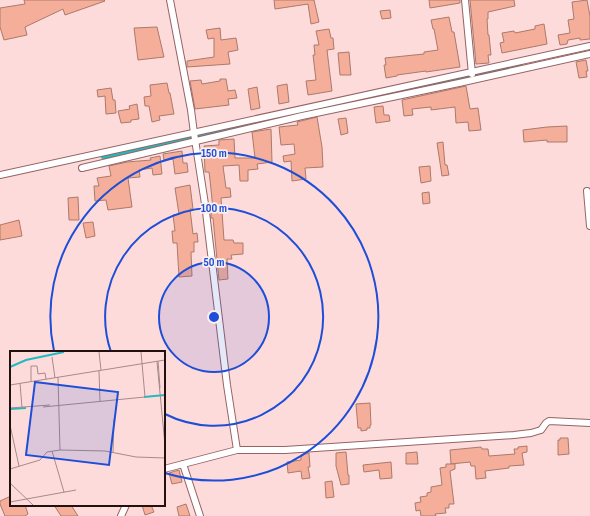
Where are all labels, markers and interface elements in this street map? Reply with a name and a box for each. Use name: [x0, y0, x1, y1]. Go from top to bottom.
text: 150 m: [201, 146, 227, 161]
text: 100 m: [201, 201, 227, 216]
text: 50 m: [204, 255, 224, 270]
centre of rings: [207, 310, 221, 324]
inset map: [10, 351, 165, 506]

